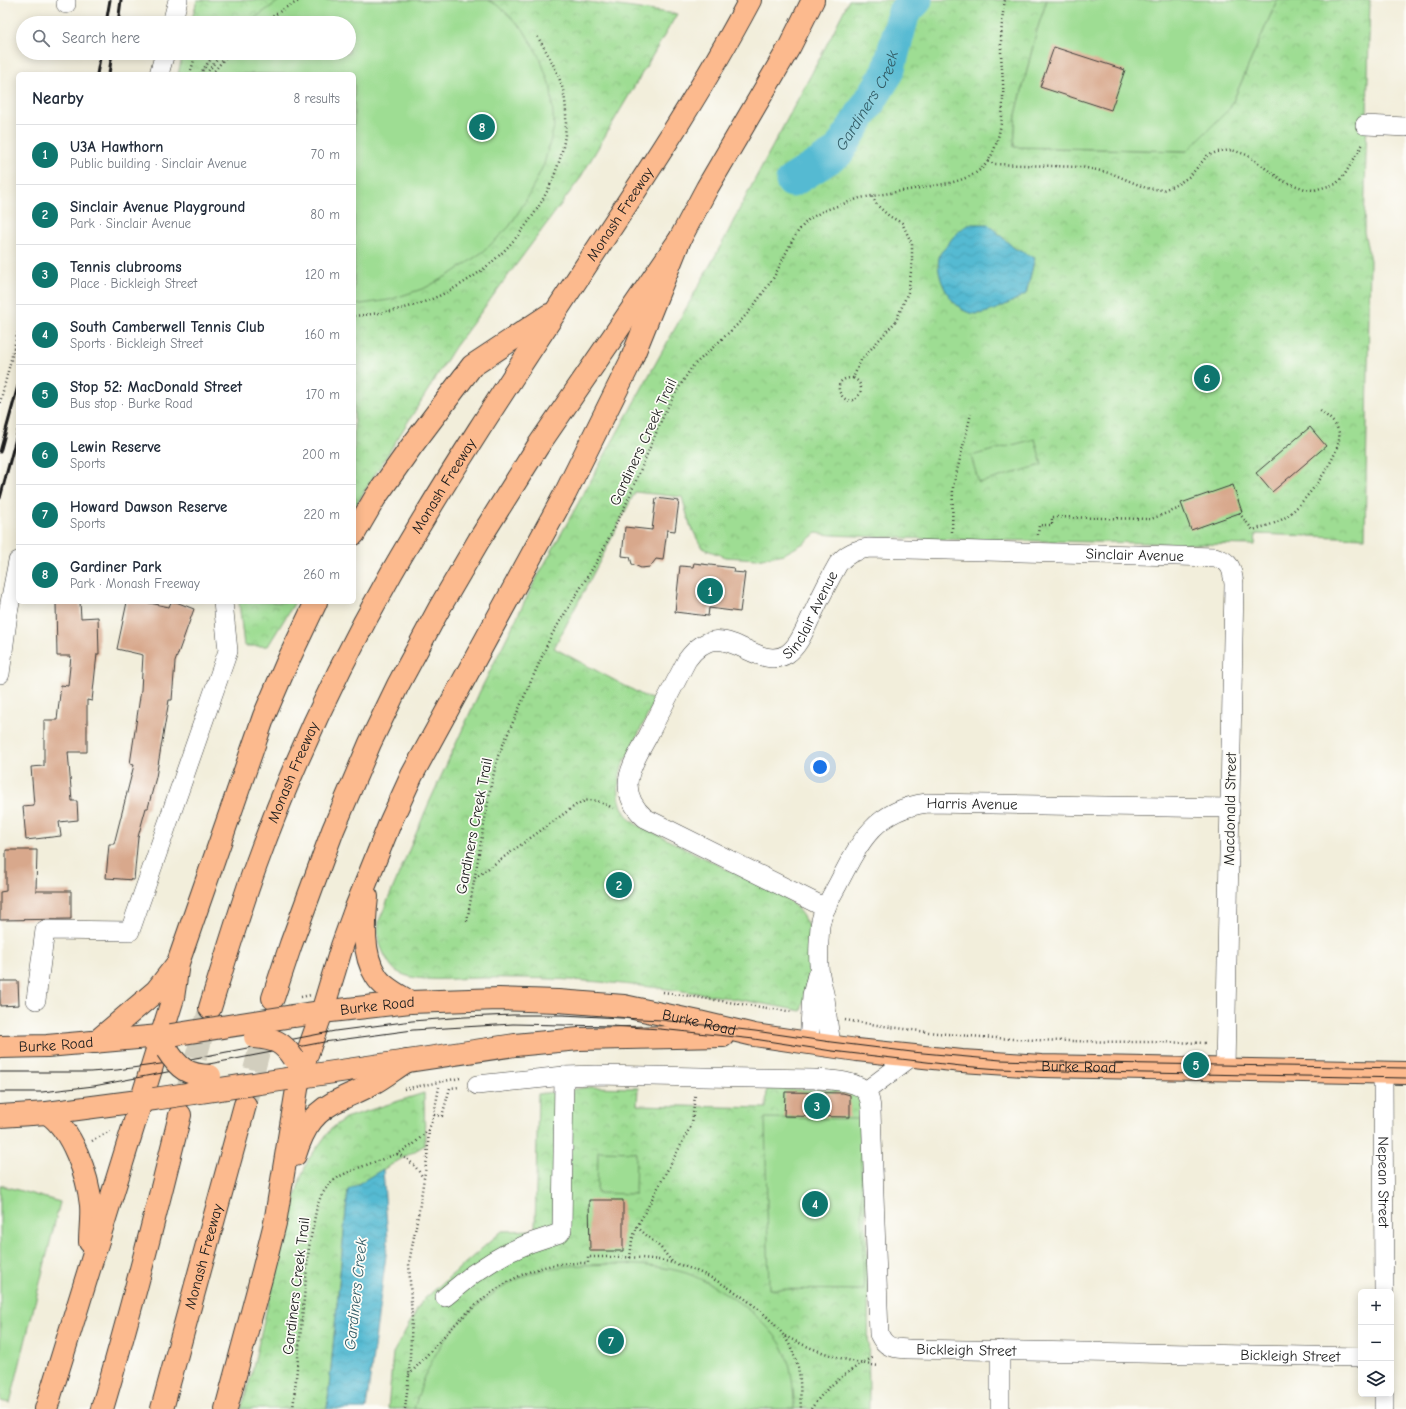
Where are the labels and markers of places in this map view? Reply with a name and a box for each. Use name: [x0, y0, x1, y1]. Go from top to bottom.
pin: 8: [469, 112, 495, 142]
pin: 6: [1194, 363, 1220, 393]
pin: 1: [697, 576, 723, 606]
pin: 2: [606, 870, 632, 900]
pin: 5: [1183, 1050, 1209, 1080]
pin: 3: [804, 1091, 830, 1121]
pin: 4: [802, 1189, 828, 1219]
pin: 7: [598, 1326, 624, 1356]

